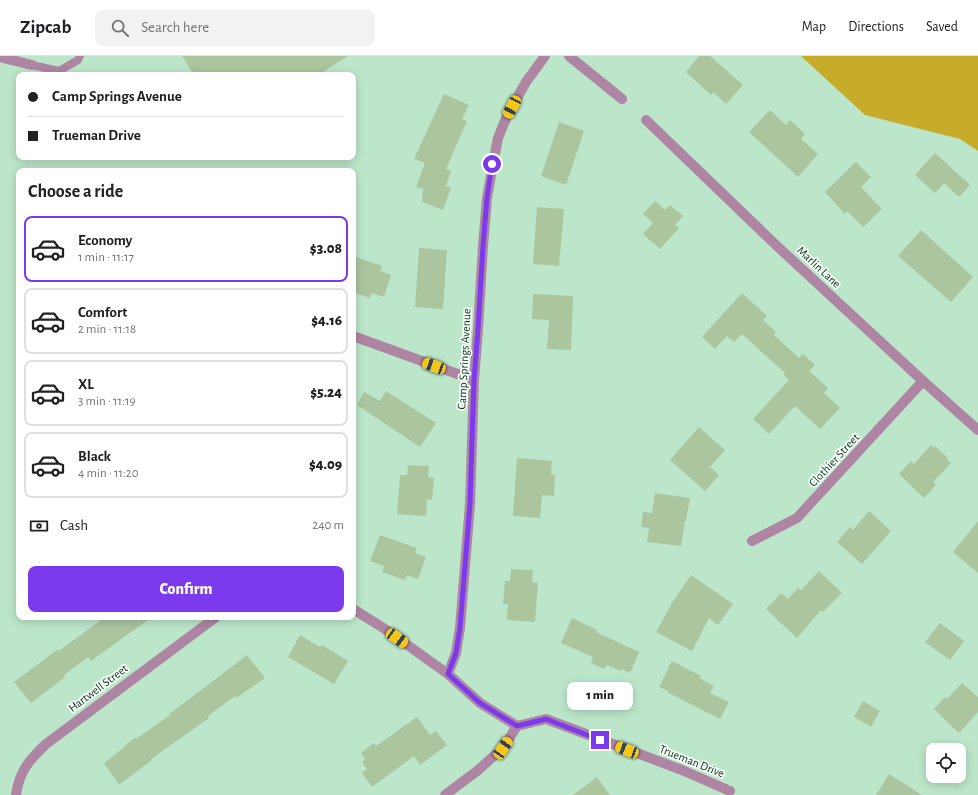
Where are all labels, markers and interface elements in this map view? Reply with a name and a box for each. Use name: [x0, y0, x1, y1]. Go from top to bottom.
search box: [95, 10, 375, 46]
icon: search: [109, 17, 131, 39]
text: Zipcab: [20, 18, 71, 37]
text: Search here: [141, 20, 209, 35]
text: Map: [802, 20, 826, 34]
text: Directions: [848, 20, 904, 34]
text: Saved: [926, 20, 958, 34]
text: Camp Springs Avenue: [52, 89, 182, 104]
car: [501, 94, 523, 120]
text: Trueman Drive: [52, 128, 141, 143]
route start: [483, 155, 501, 173]
text: Choose a ride: [28, 183, 123, 201]
icon: car: [30, 231, 66, 267]
text: Economy: [78, 233, 132, 248]
text: $3.08: [310, 241, 342, 256]
street label: Marlin Lane: [795, 244, 843, 290]
text: 1 min · 11:17: [78, 251, 134, 264]
icon: car: [30, 303, 66, 339]
text: Comfort: [78, 305, 127, 320]
street label: Camp Springs Avenue: [455, 308, 473, 410]
text: $4.16: [311, 313, 342, 328]
text: 2 min · 11:18: [78, 323, 136, 336]
car: [421, 356, 447, 376]
icon: car: [30, 375, 66, 411]
text: XL: [78, 377, 94, 392]
text: $5.24: [310, 385, 342, 400]
text: 3 min · 11:19: [78, 395, 136, 408]
street label: Clothier Street: [807, 431, 862, 489]
icon: car: [30, 447, 66, 483]
text: Black: [78, 449, 111, 464]
text: $4.09: [309, 457, 342, 472]
text: 4 min · 11:20: [78, 467, 139, 480]
icon: cash: [28, 515, 50, 537]
text: Cash: [60, 518, 88, 533]
text: 240 m: [312, 519, 344, 532]
button: Confirm: [28, 566, 344, 612]
car: [384, 626, 410, 650]
street label: Hartwell Street: [66, 662, 130, 714]
callout: 1 min: [567, 682, 633, 710]
text: 1 min: [586, 689, 614, 702]
route end: [591, 731, 609, 749]
car: [491, 735, 515, 761]
car: [614, 740, 640, 760]
street label: Trueman Drive: [658, 743, 726, 779]
map controls: [926, 743, 966, 783]
button: locate: [926, 743, 966, 783]

